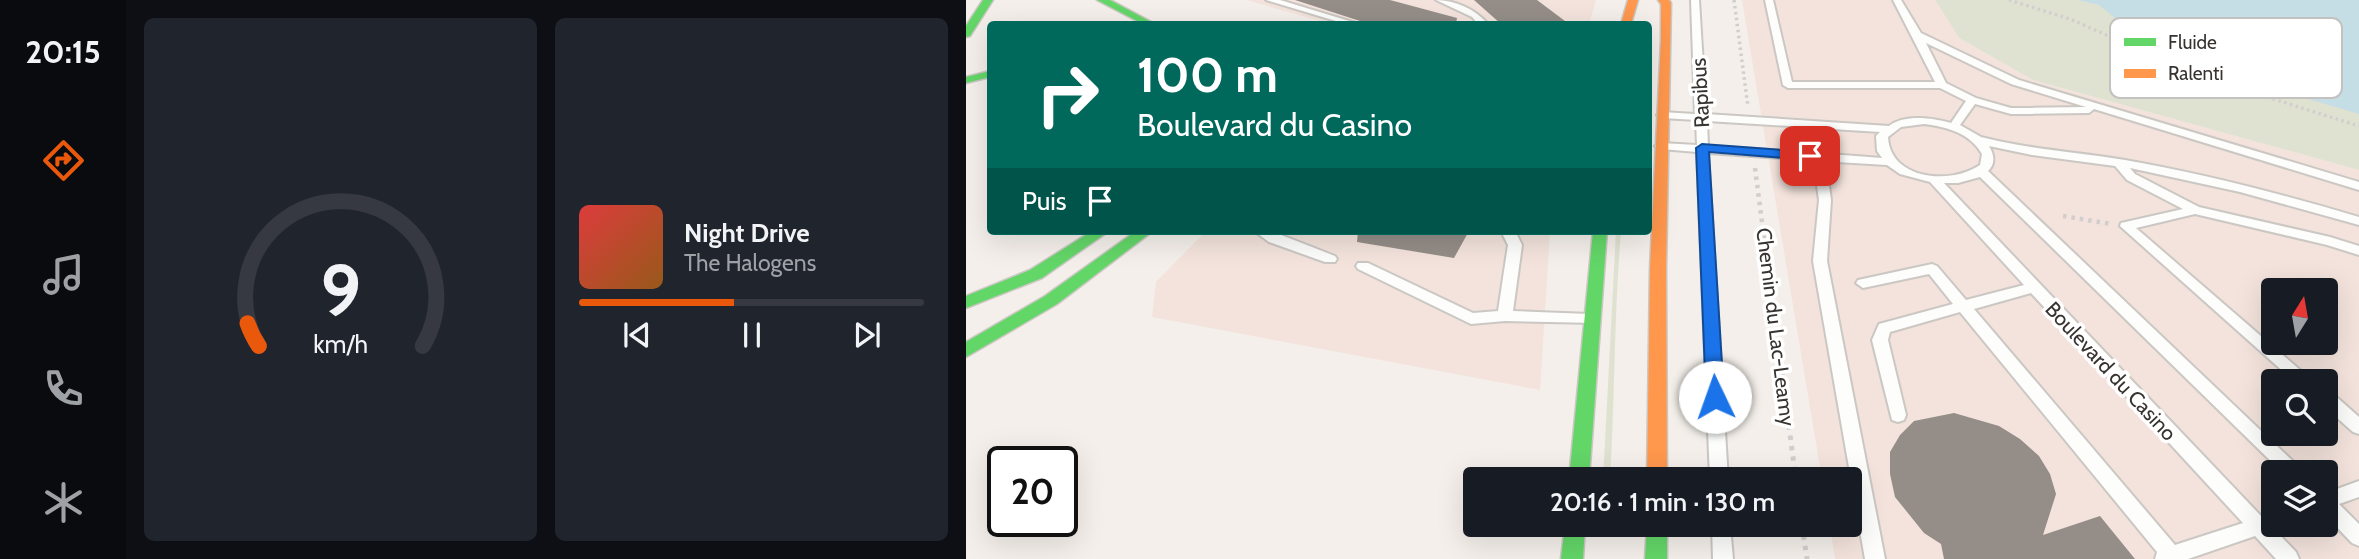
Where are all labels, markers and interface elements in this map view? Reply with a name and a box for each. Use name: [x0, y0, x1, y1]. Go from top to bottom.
legend: [2110, 18, 2342, 98]
text: Fluide: [2168, 31, 2217, 54]
text: 20:15: [25, 32, 101, 71]
text: 100 m: [1137, 45, 1278, 104]
icon: right: [1022, 49, 1113, 140]
street label: Rapibus: [1686, 57, 1714, 129]
text: Ralenti: [2168, 62, 2224, 85]
text: Boulevard du Casino: [1137, 105, 1412, 144]
pin: [1780, 126, 1840, 186]
icon: directions: [39, 136, 88, 185]
icon: arrive: [1791, 137, 1829, 175]
icon: arrive: [1081, 182, 1119, 220]
text: Puis: [1022, 185, 1067, 217]
text: Night Drive: [684, 217, 810, 249]
street label: Chemin du Lac-Leamy: [1751, 226, 1801, 428]
text: 9: [320, 246, 361, 334]
text: The Halogens: [684, 249, 816, 277]
icon: music: [39, 250, 88, 299]
north arrow: [2261, 278, 2338, 355]
map controls: [2261, 278, 2338, 537]
street label: Boulevard du Casino: [2040, 296, 2182, 446]
icon: previous: [618, 316, 656, 354]
icon: pause: [733, 316, 771, 354]
icon: next: [848, 316, 886, 354]
text: km/h: [313, 328, 368, 358]
position arrow: [1678, 360, 1752, 434]
icon: phone: [39, 364, 88, 413]
button: search: [2261, 369, 2338, 446]
speed limit sign: 20: [987, 446, 1078, 537]
button: layers: [2261, 460, 2338, 537]
icon: climate: [39, 478, 88, 527]
text: 20:16 · 1 min · 130 m: [1550, 486, 1775, 518]

